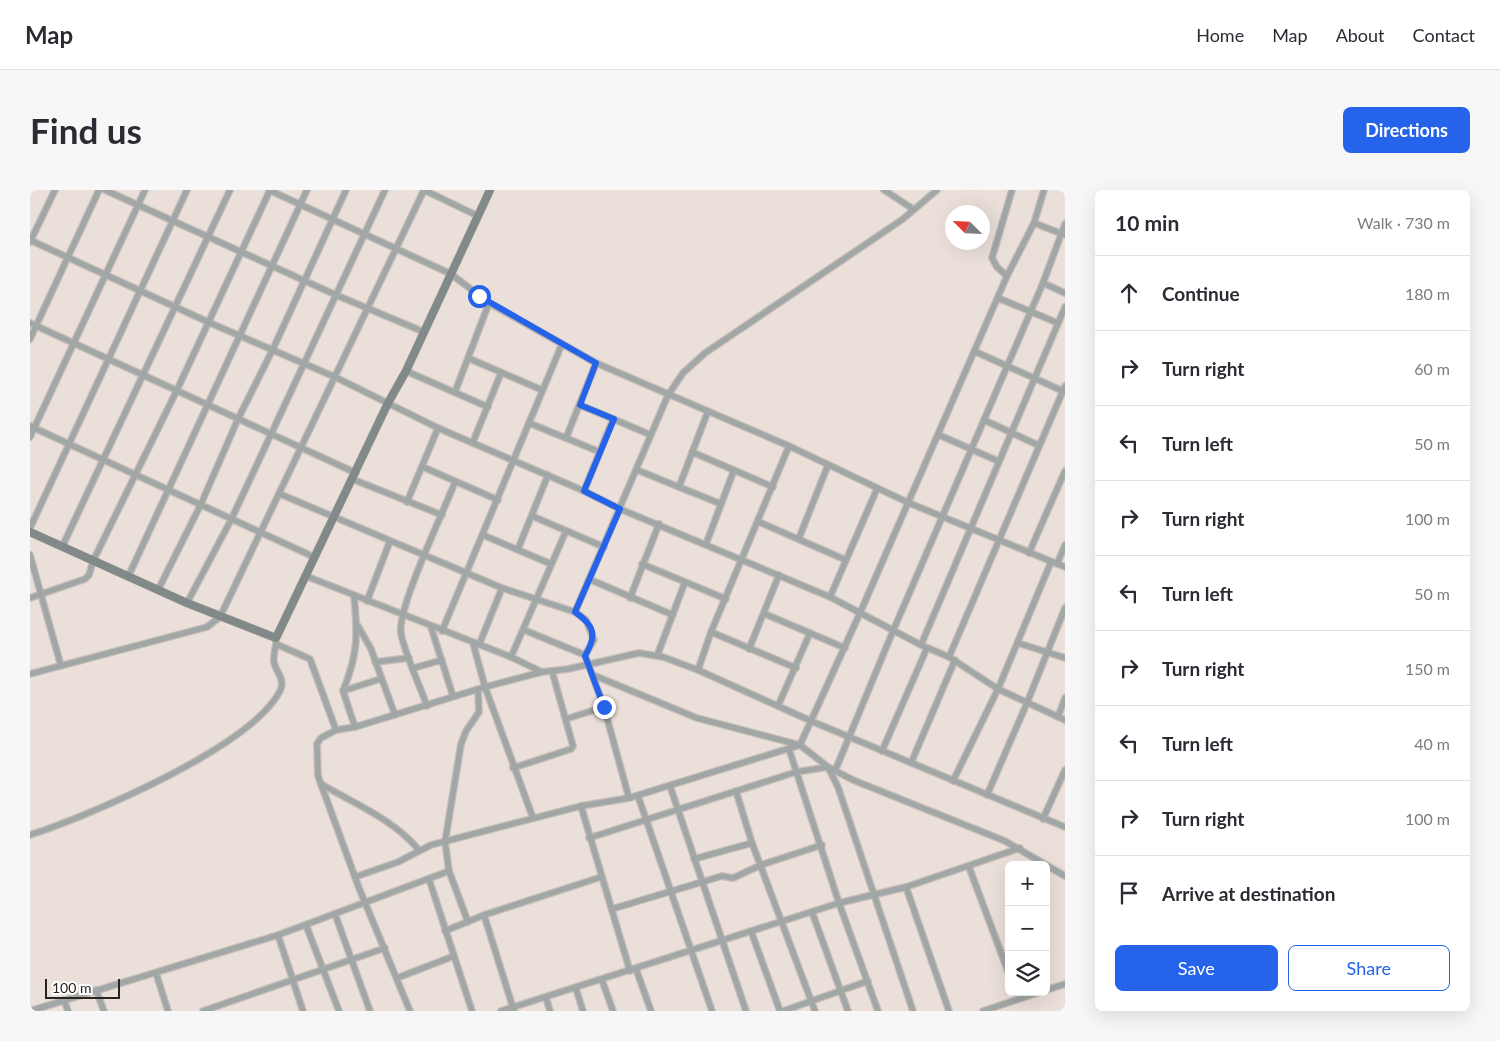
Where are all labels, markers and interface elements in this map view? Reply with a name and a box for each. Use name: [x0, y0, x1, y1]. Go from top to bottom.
text: Map: [25, 20, 73, 49]
text: Home: [1196, 24, 1244, 46]
text: Map: [1272, 24, 1308, 46]
text: About: [1336, 24, 1385, 46]
text: Contact: [1413, 24, 1475, 46]
button: Directions: [1343, 107, 1470, 153]
text: Find us: [30, 109, 142, 151]
north arrow: [945, 205, 990, 250]
text: 10 min: [1115, 210, 1179, 235]
text: Walk · 730 m: [1357, 213, 1450, 232]
icon: ahead: [1115, 279, 1143, 307]
text: Continue: [1162, 282, 1240, 305]
text: 180 m: [1405, 284, 1450, 303]
route start: [468, 285, 491, 308]
icon: right: [1115, 354, 1143, 382]
text: Turn right: [1162, 357, 1244, 380]
text: 60 m: [1414, 359, 1450, 378]
icon: left: [1115, 429, 1143, 457]
text: Turn left: [1162, 432, 1233, 455]
text: 50 m: [1414, 434, 1450, 453]
icon: right: [1115, 504, 1143, 532]
text: Turn right: [1162, 507, 1244, 530]
text: 100 m: [1405, 509, 1450, 528]
icon: left: [1115, 579, 1143, 607]
text: Turn left: [1162, 582, 1233, 605]
text: 50 m: [1414, 584, 1450, 603]
icon: right: [1115, 654, 1143, 682]
text: Turn right: [1162, 657, 1244, 680]
text: 150 m: [1405, 659, 1450, 678]
route end: [593, 696, 616, 719]
icon: left: [1115, 729, 1143, 757]
text: Turn left: [1162, 732, 1233, 755]
text: 40 m: [1414, 734, 1450, 753]
icon: right: [1115, 804, 1143, 832]
text: Turn right: [1162, 807, 1244, 830]
text: 100 m: [1405, 809, 1450, 828]
map controls: [1005, 861, 1050, 996]
button: +: [1005, 861, 1050, 906]
icon: arrive: [1115, 879, 1143, 907]
text: Arrive at destination: [1162, 882, 1335, 905]
button: −: [1005, 906, 1050, 951]
button: Save: [1115, 945, 1278, 991]
button: Share: [1288, 945, 1450, 991]
button: layers: [1005, 951, 1050, 996]
scale bar: [45, 976, 120, 999]
text: 100 m: [52, 979, 91, 996]

